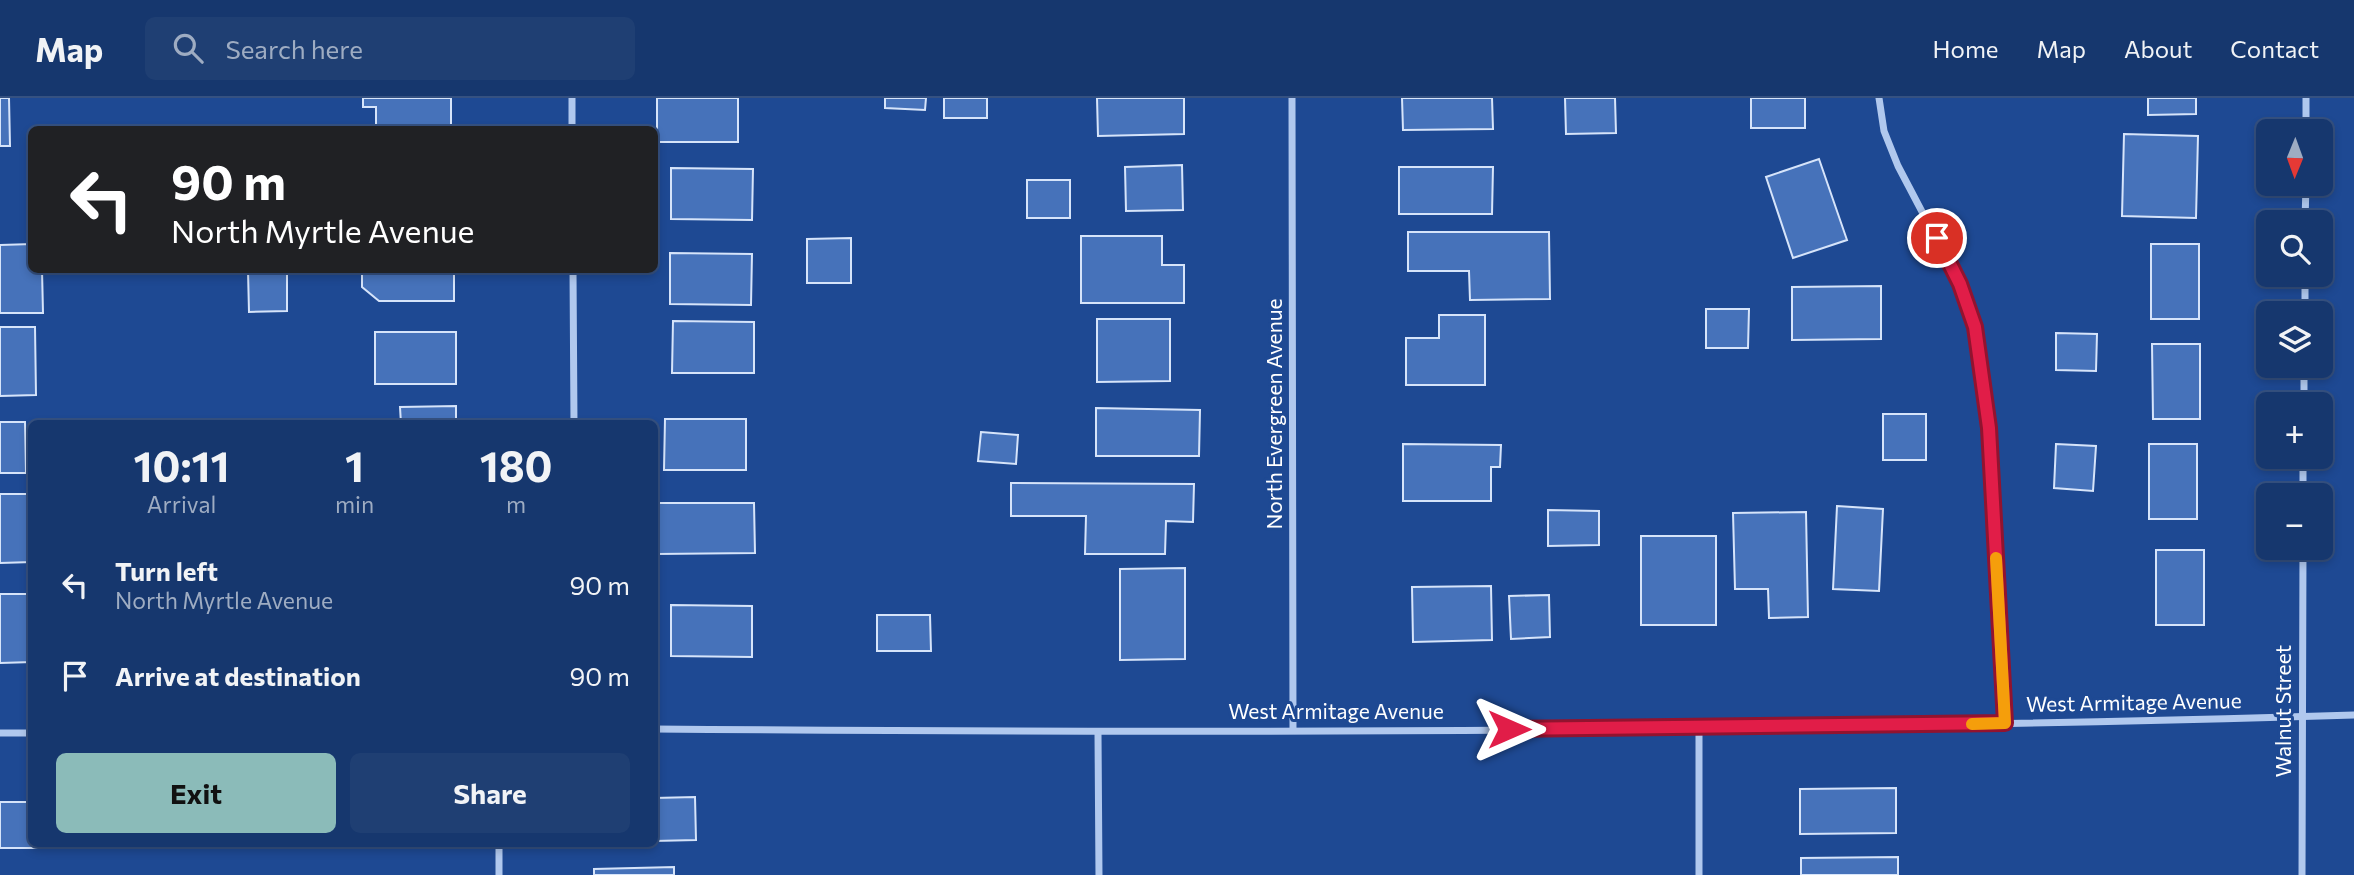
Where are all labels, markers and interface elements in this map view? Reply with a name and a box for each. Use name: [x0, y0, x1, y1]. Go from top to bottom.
search box: [145, 17, 635, 80]
text: Map: [35, 28, 103, 69]
icon: search: [169, 29, 207, 67]
text: Search here: [225, 33, 363, 64]
text: Home: [1933, 34, 1999, 63]
text: Map: [2037, 34, 2086, 63]
text: About: [2124, 34, 2192, 63]
text: Contact: [2230, 34, 2319, 63]
north arrow: [2256, 119, 2333, 196]
map controls: [2256, 119, 2333, 560]
text: 90 m: [171, 150, 286, 210]
icon: left: [56, 154, 147, 245]
pin: [1907, 208, 1967, 268]
text: North Myrtle Avenue: [171, 210, 474, 250]
button: search: [2256, 210, 2333, 287]
icon: arrive: [1918, 219, 1956, 257]
street label: North Evergreen Avenue: [1261, 298, 1286, 530]
button: layers: [2256, 301, 2333, 378]
button: +: [2256, 392, 2333, 469]
text: 10:11: [133, 439, 230, 491]
text: 1: [345, 439, 364, 491]
text: 180: [480, 439, 553, 491]
button: −: [2256, 483, 2333, 560]
text: Arrival: [147, 490, 216, 518]
text: min: [335, 490, 374, 518]
text: m: [506, 490, 526, 518]
text: Turn left: [115, 555, 218, 586]
icon: left: [56, 566, 94, 604]
text: 90 m: [570, 569, 630, 600]
text: North Myrtle Avenue: [115, 586, 333, 614]
street label: Walnut Street: [2270, 645, 2295, 777]
icon: arrive: [56, 657, 94, 695]
text: Arrive at destination: [115, 660, 361, 691]
text: 90 m: [570, 660, 630, 691]
street label: West Armitage Avenue: [2026, 687, 2242, 716]
position arrow: [1472, 692, 1546, 766]
street label: West Armitage Avenue: [1228, 698, 1444, 723]
button: Exit: [56, 753, 336, 833]
button: Share: [350, 753, 630, 833]

